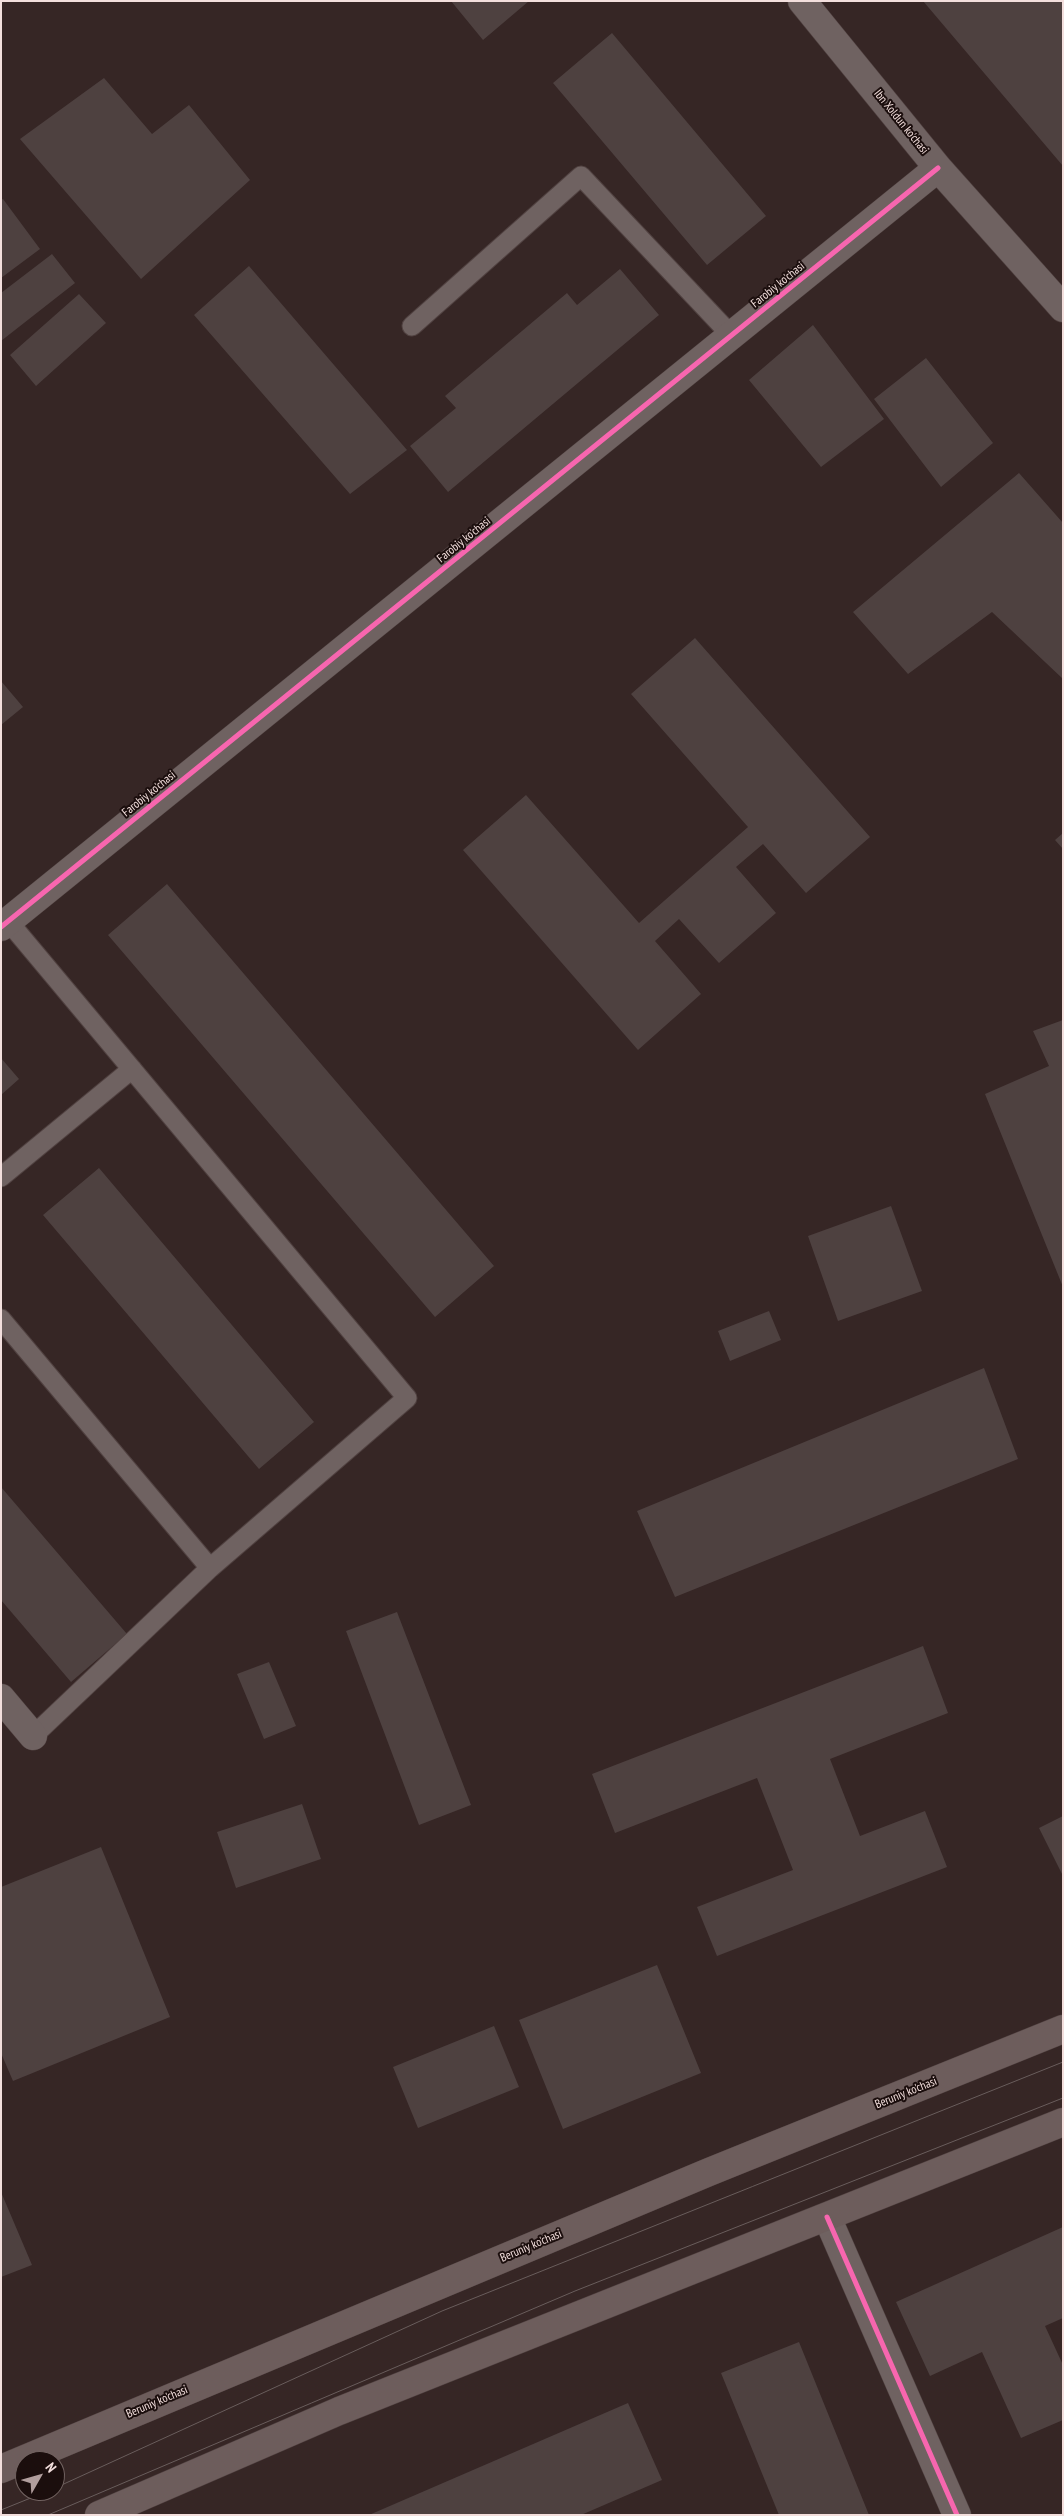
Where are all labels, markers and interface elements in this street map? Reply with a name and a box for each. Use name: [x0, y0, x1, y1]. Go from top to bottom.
street label: Ibn Xoldun ko'chasi: [871, 87, 931, 157]
street label: Farobiy ko'chasi: [748, 259, 808, 311]
street label: Farobiy ko'chasi: [434, 514, 494, 566]
street label: Farobiy ko'chasi: [119, 768, 179, 820]
street label: Beruniy ko'chasi: [873, 2074, 939, 2112]
street label: Beruniy ko'chasi: [498, 2227, 564, 2265]
street label: Beruniy ko'chasi: [124, 2383, 190, 2421]
north arrow: [15, 2451, 65, 2501]
text: N: [42, 2459, 60, 2476]

